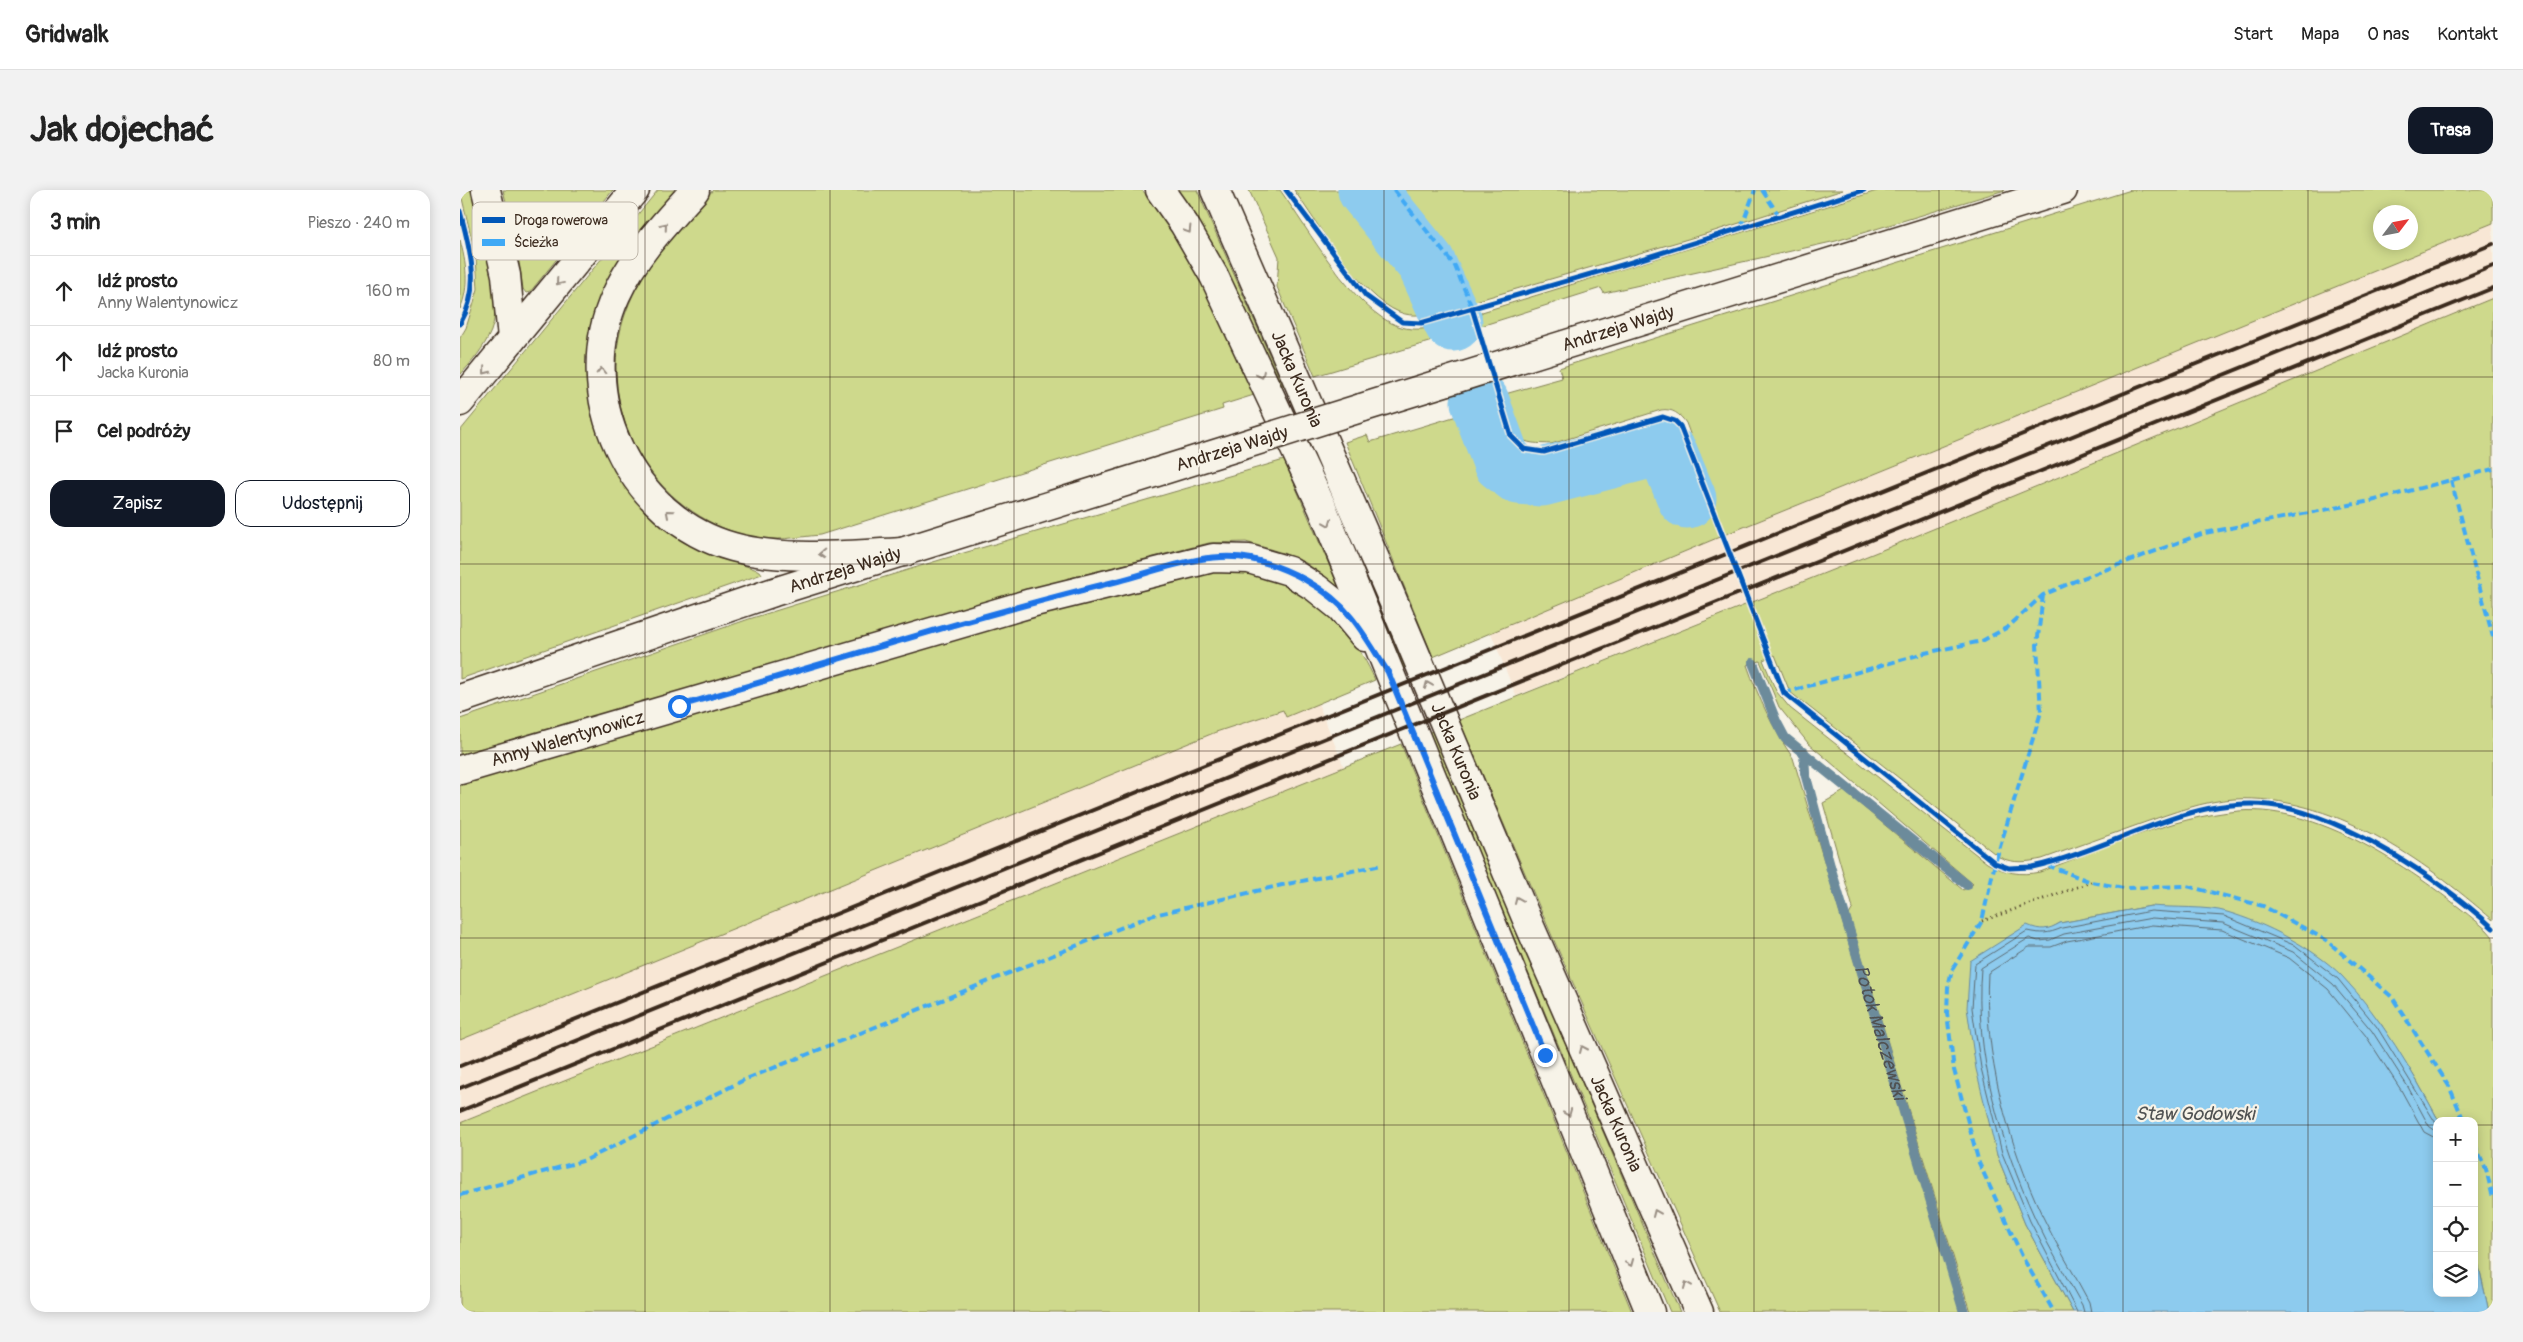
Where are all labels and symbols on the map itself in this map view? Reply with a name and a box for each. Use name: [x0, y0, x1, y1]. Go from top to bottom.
legend: [472, 202, 638, 260]
north arrow: [2373, 205, 2418, 250]
text: Droga rowerowa: [514, 212, 608, 229]
one-way arrow: [658, 222, 667, 231]
one-way arrow: [1181, 225, 1191, 234]
text: Ścieżka: [514, 233, 558, 251]
one-way arrow: [556, 276, 565, 285]
street label: Andrzeja Wajdy: [1559, 300, 1677, 356]
street label: Jacka Kuronia: [1266, 327, 1328, 431]
one-way arrow: [483, 365, 492, 374]
one-way arrow: [596, 367, 606, 374]
one-way arrow: [1255, 370, 1265, 379]
street label: Andrzeja Wajdy: [1173, 421, 1291, 477]
one-way arrow: [666, 510, 675, 519]
one-way arrow: [1322, 518, 1332, 527]
street label: Andrzeja Wajdy: [786, 541, 904, 598]
one-way arrow: [817, 549, 825, 560]
one-way arrow: [1424, 681, 1435, 690]
route start: [668, 695, 691, 718]
street label: Jacka Kuronia: [1426, 699, 1487, 803]
street label: Anny Walentynowicz: [488, 705, 647, 772]
one-way arrow: [1514, 896, 1524, 904]
water label: Potok Malczewski: [1848, 962, 1912, 1105]
route end: [1534, 1044, 1557, 1067]
one-way arrow: [1578, 1045, 1589, 1054]
street label: Jacka Kuronia: [1585, 1071, 1648, 1175]
water label: Staw Godowski: [2136, 1102, 2257, 1126]
one-way arrow: [1562, 1108, 1572, 1117]
one-way arrow: [1652, 1209, 1663, 1218]
one-way arrow: [1624, 1258, 1634, 1267]
one-way arrow: [1683, 1281, 1694, 1290]

